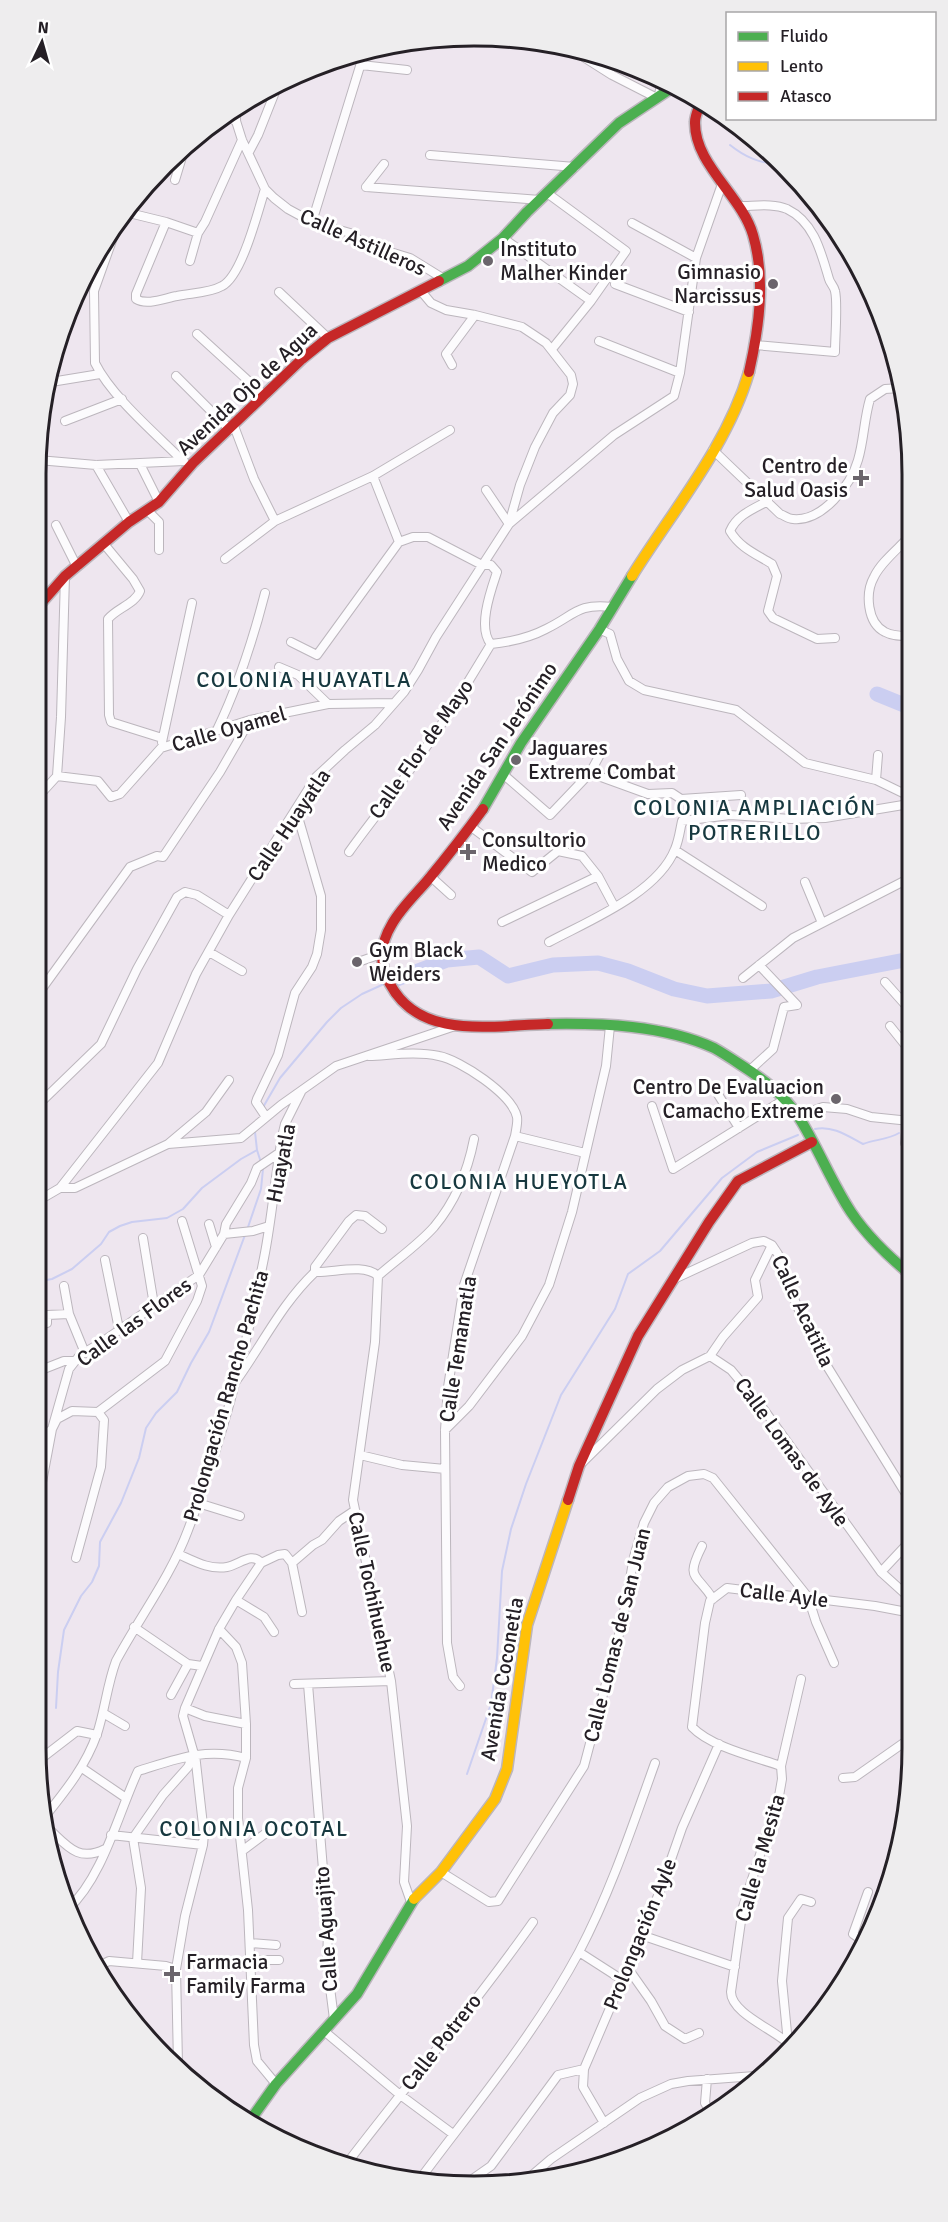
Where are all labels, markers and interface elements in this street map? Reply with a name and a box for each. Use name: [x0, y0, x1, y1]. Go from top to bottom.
north arrow: [12, 12, 72, 72]
legend: [726, 12, 936, 120]
text: N: [37, 18, 50, 39]
text: Fluido: [780, 25, 828, 47]
text: Lento: [780, 55, 823, 77]
text: Atasco: [780, 85, 832, 107]
street label: Calle Astilleros: [296, 203, 430, 281]
place label: Instituto Malher Kinder: [500, 236, 627, 286]
marker: Instituto Malher Kinder: [481, 254, 495, 268]
place label: Gimnasio Narcissus: [674, 259, 761, 309]
marker: Gimnasio Narcissus: [766, 277, 780, 291]
street label: Avenida Ojo de Agua: [171, 317, 323, 461]
place label: Centro de Salud Oasis: [744, 453, 848, 503]
marker: Centro de Salud Oasis: [852, 469, 870, 487]
street label: Avenida San Jerónimo: [431, 657, 563, 835]
district label: COLONIA HUAYATLA: [196, 666, 412, 693]
street label: Calle Flor de Mayo: [363, 674, 479, 824]
street label: Calle Oyamel: [169, 700, 289, 758]
place label: Jaguares Extreme Combat: [528, 735, 676, 785]
marker: Jaguares Extreme Combat: [509, 753, 523, 767]
street label: Calle Huayatla: [242, 764, 336, 886]
district label: COLONIA AMPLIACIÓN POTRERILLO: [633, 794, 877, 846]
place label: Consultorio Medico: [482, 827, 586, 877]
marker: Consultorio Medico: [459, 843, 477, 861]
place label: Gym Black Weiders: [369, 937, 464, 987]
marker: Gym Black Weiders: [350, 955, 364, 969]
place label: Centro De Evaluacion Camacho Extreme: [633, 1074, 824, 1124]
marker: Centro De Evaluacion Camacho Extreme: [829, 1092, 843, 1106]
street label: Huayatla: [261, 1121, 301, 1205]
district label: COLONIA HUEYOTLA: [410, 1168, 628, 1195]
street label: Calle Acatitla: [766, 1251, 840, 1371]
street label: Prolongación Rancho Pachita: [178, 1267, 274, 1525]
street label: Calle las Flores: [71, 1272, 197, 1372]
street label: Calle Temamatla: [434, 1274, 482, 1424]
street label: Calle Lomas de Ayle: [729, 1372, 855, 1532]
street label: Calle Tochihuehue: [342, 1509, 402, 1675]
street label: Calle Lomas de San Juan: [578, 1525, 656, 1745]
street label: Calle Ayle: [738, 1577, 830, 1613]
street label: Avenida Coconetla: [475, 1595, 529, 1763]
street label: Calle la Mesita: [729, 1791, 791, 1925]
district label: COLONIA OCOTAL: [159, 1815, 349, 1842]
street label: Prolongación Ayle: [598, 1854, 682, 2014]
street label: Calle Aguajito: [309, 1865, 343, 1993]
place label: Farmacia Family Farma: [186, 1949, 306, 1999]
marker: Farmacia Family Farma: [163, 1965, 181, 1983]
street label: Calle Potrero: [395, 1988, 487, 2096]

